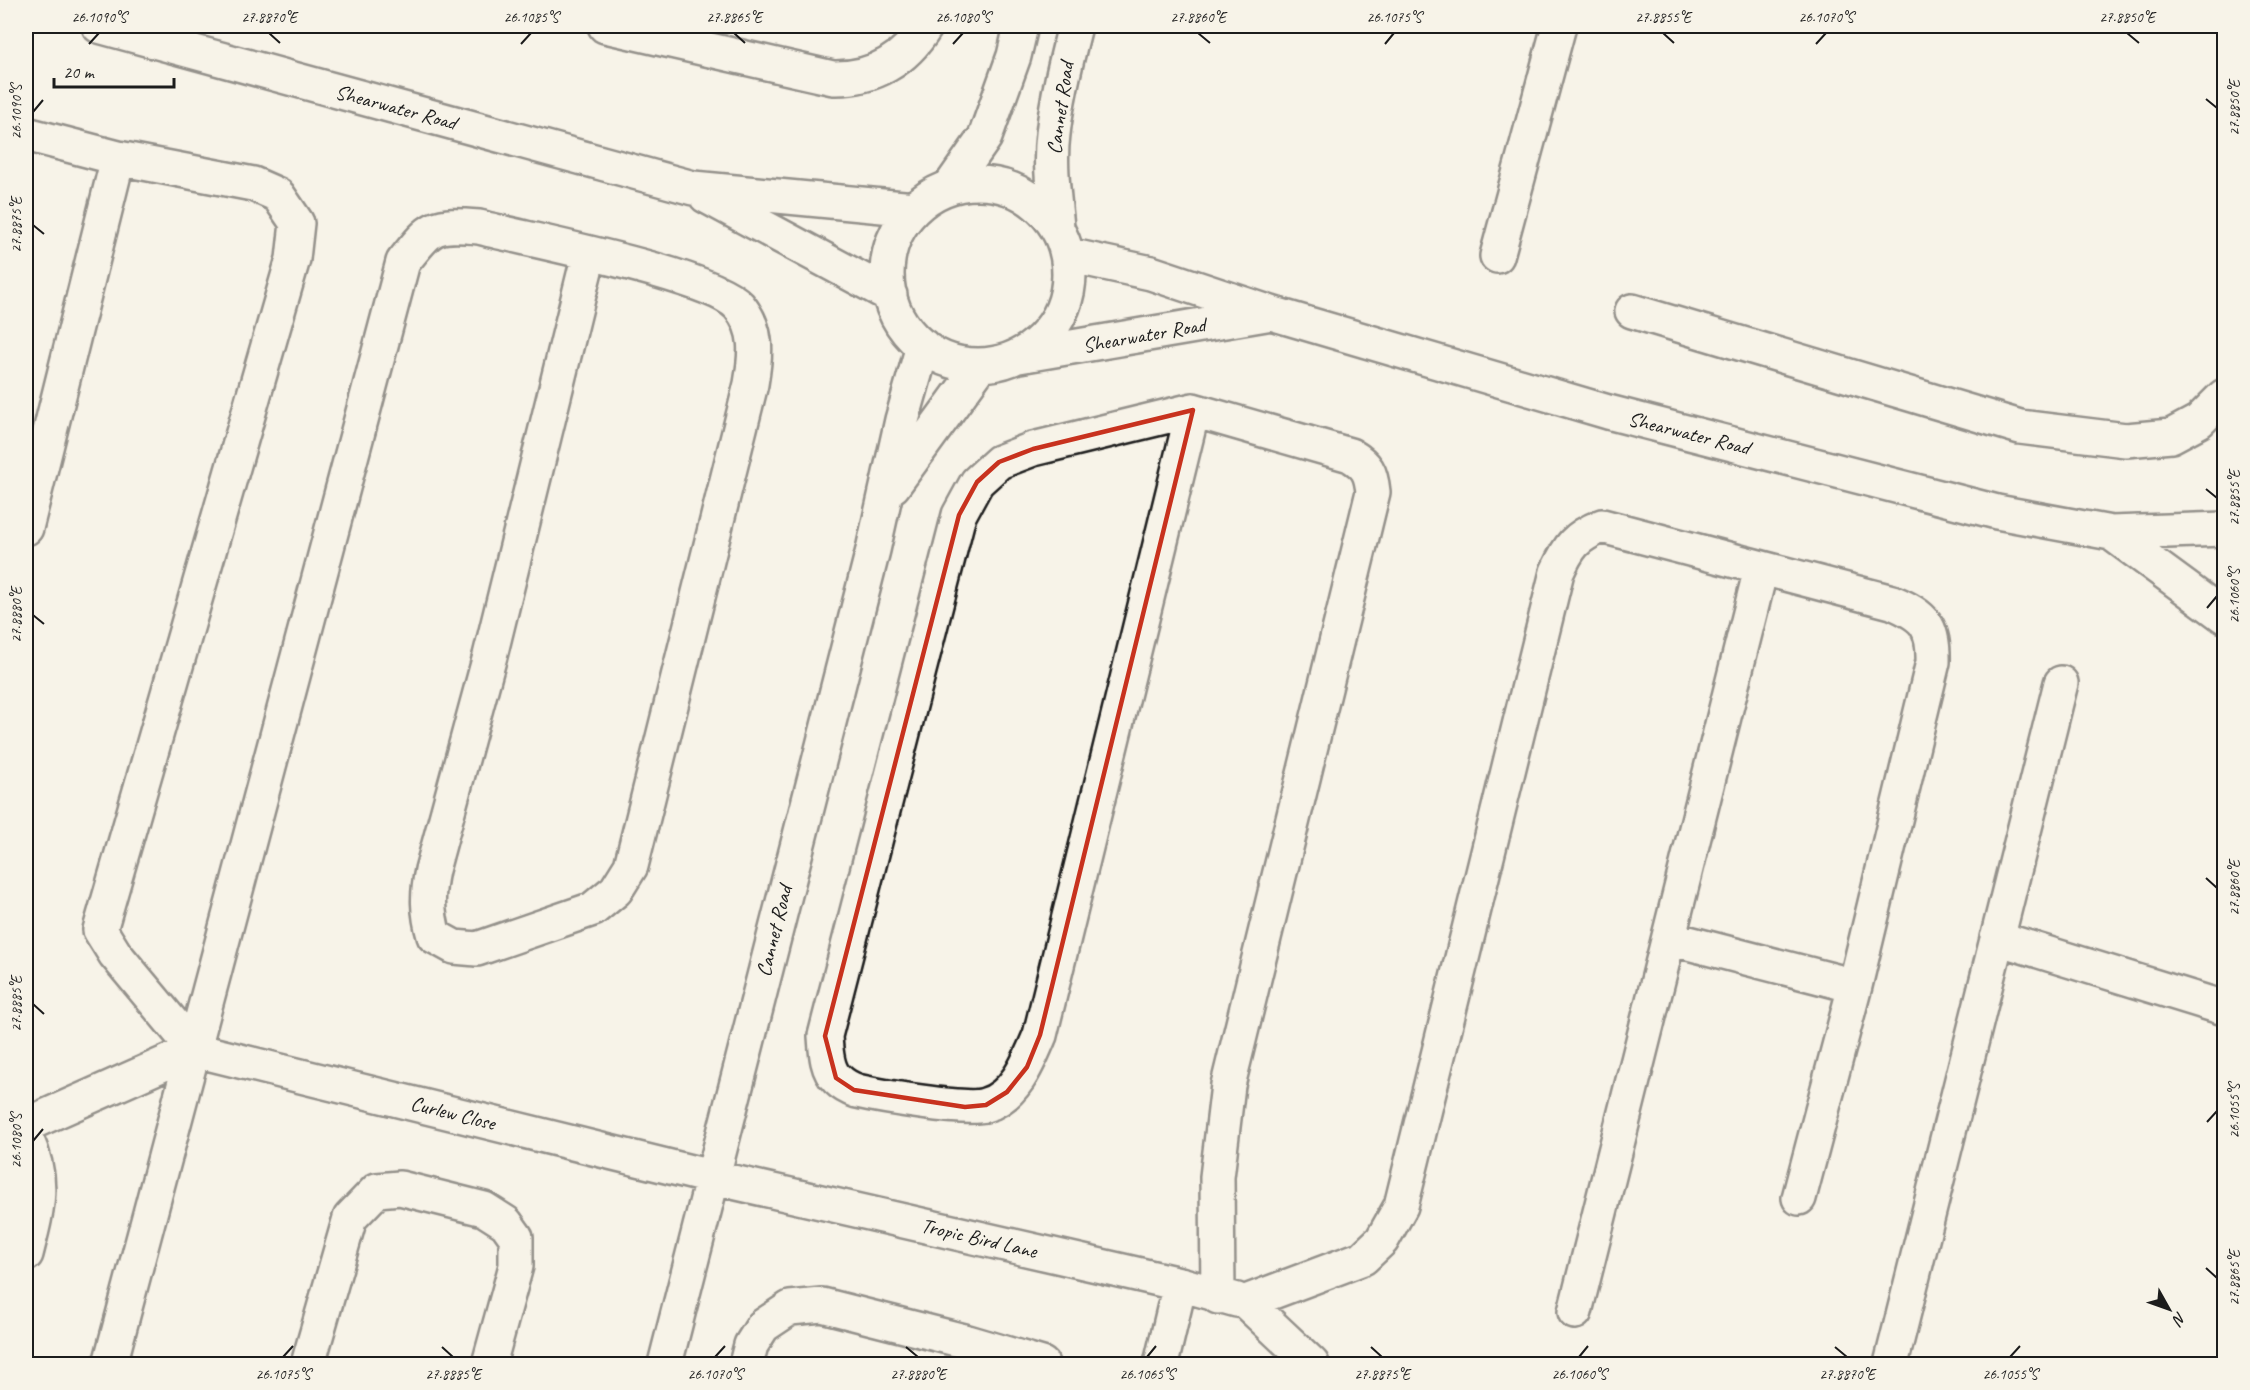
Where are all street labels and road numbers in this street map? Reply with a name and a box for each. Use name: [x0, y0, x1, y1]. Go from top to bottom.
street label: Cannet Road: [1041, 57, 1080, 156]
street label: Shearwater Road: [333, 78, 462, 136]
street label: Shearwater Road: [1080, 311, 1210, 359]
street label: Shearwater Road: [1625, 405, 1755, 461]
street label: Cannet Road: [750, 879, 799, 979]
street label: Curlew Close: [408, 1090, 500, 1137]
street label: Tropic Bird Lane: [919, 1212, 1040, 1264]

